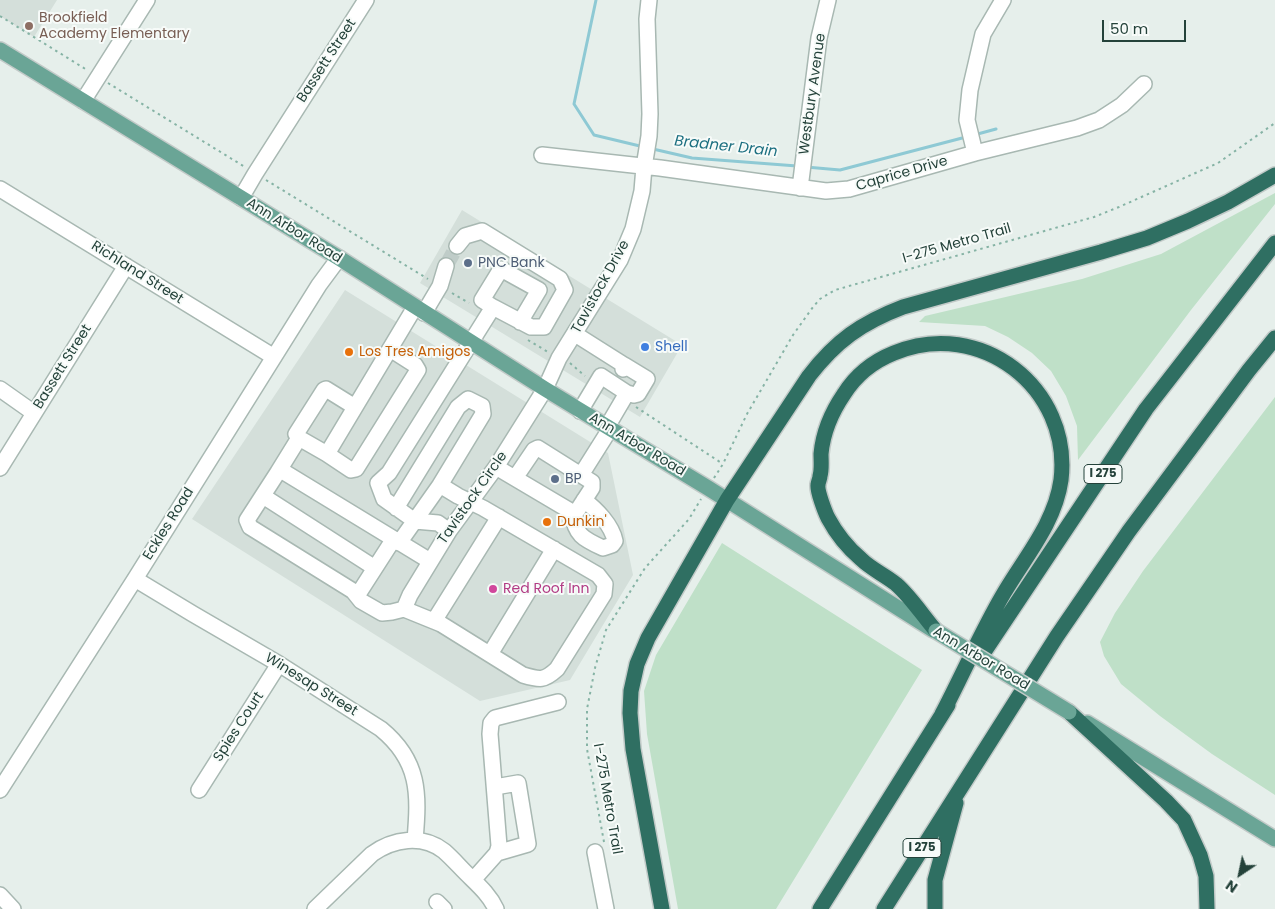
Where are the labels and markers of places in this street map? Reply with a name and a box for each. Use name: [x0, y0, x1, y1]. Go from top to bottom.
place label: Brookfield Academy Elementary: [39, 10, 190, 42]
marker: Brookfield Academy Elementary: [23, 20, 35, 32]
place label: PNC Bank: [478, 255, 545, 271]
marker: PNC Bank: [462, 257, 474, 269]
place label: Shell: [655, 339, 688, 355]
marker: Shell: [639, 341, 651, 353]
place label: Los Tres Amigos: [359, 344, 471, 360]
marker: Los Tres Amigos: [343, 346, 355, 358]
place label: BP: [565, 471, 582, 487]
marker: BP: [549, 473, 561, 485]
place label: Dunkin': [557, 514, 607, 530]
marker: Dunkin': [541, 516, 553, 528]
place label: Red Roof Inn: [503, 581, 590, 597]
marker: Red Roof Inn: [487, 583, 499, 595]

